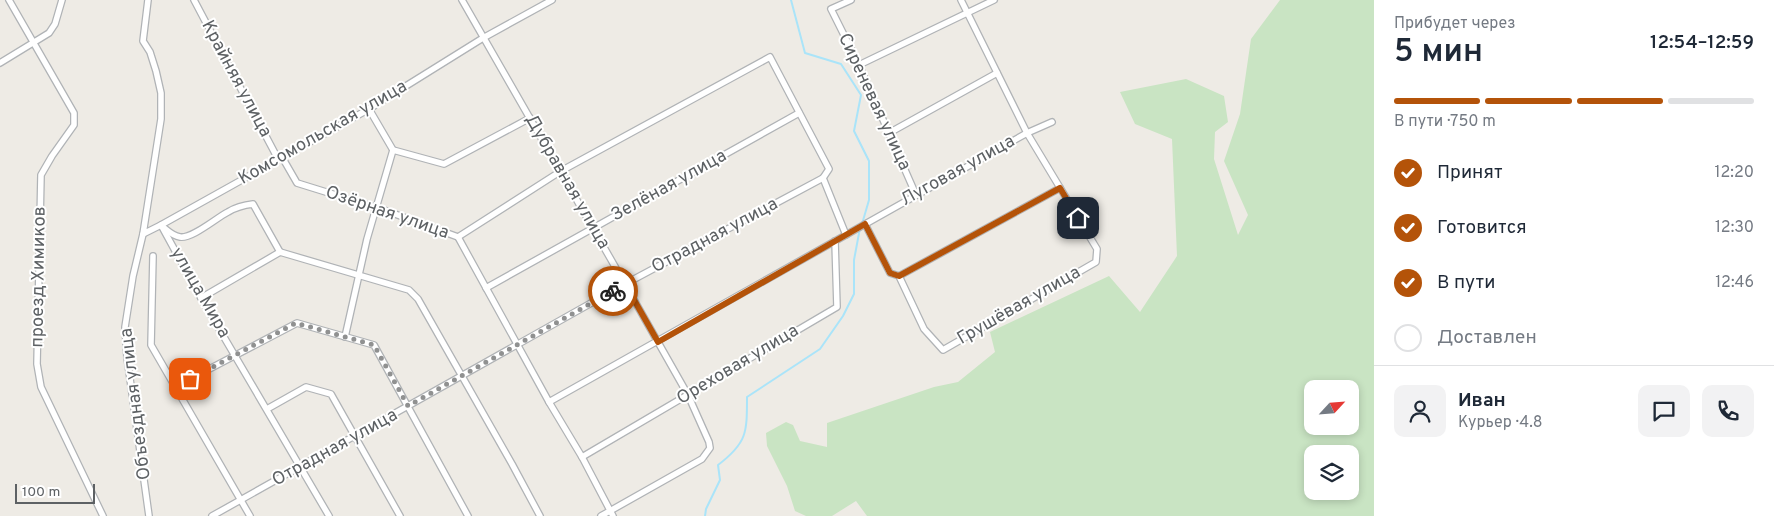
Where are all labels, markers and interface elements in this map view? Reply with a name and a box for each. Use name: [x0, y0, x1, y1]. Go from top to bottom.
text: Прибудет через: [1394, 14, 1516, 34]
street label: Крайняя улица: [196, 17, 276, 141]
street label: Сиреневая улица: [832, 30, 916, 174]
text: 12:54–12:59: [1650, 31, 1754, 55]
text: 5 мин: [1394, 33, 1483, 73]
street label: Комсомольская улица: [235, 75, 411, 191]
street label: Дубравная улица: [519, 111, 615, 253]
text: В пути · 750 m: [1394, 112, 1496, 132]
street label: Луговая улица: [897, 130, 1019, 212]
street label: Зелёная улица: [607, 145, 731, 227]
icon: check: [1394, 159, 1422, 187]
text: Принят: [1437, 161, 1503, 185]
text: 12:20: [1715, 163, 1754, 183]
street label: Озёрная улица: [322, 181, 452, 245]
street label: Отрадная улица: [648, 193, 782, 279]
pin: [1057, 197, 1099, 239]
icon: home: [1064, 204, 1092, 232]
street label: проезд Химиков: [26, 206, 52, 348]
icon: check: [1394, 214, 1422, 242]
text: Готовится: [1437, 216, 1527, 240]
text: 12:30: [1715, 218, 1754, 238]
street label: улица Мира: [165, 244, 235, 342]
street label: Грушёвая улица: [953, 261, 1085, 351]
courier: [588, 266, 638, 316]
icon: check: [1394, 269, 1422, 297]
text: В пути: [1437, 271, 1495, 295]
text: 12:46: [1715, 273, 1754, 293]
icon: bike: [599, 277, 627, 305]
street label: Ореховая улица: [673, 320, 803, 410]
text: Доставлен: [1437, 326, 1537, 350]
street label: Объездная улица: [115, 327, 157, 481]
pin: [169, 358, 211, 400]
icon: bag: [176, 365, 204, 393]
north arrow: [1304, 380, 1359, 435]
map controls: [1304, 380, 1359, 500]
button: person: [1394, 385, 1446, 437]
button: chat: [1638, 385, 1690, 437]
button: phone: [1702, 385, 1754, 437]
text: Иван: [1458, 389, 1506, 413]
street label: Отрадная улица: [268, 404, 402, 492]
text: Курьер · 4.8: [1458, 413, 1543, 433]
button: layers: [1304, 445, 1359, 500]
scale bar: [15, 481, 95, 504]
text: 100 m: [22, 484, 60, 501]

